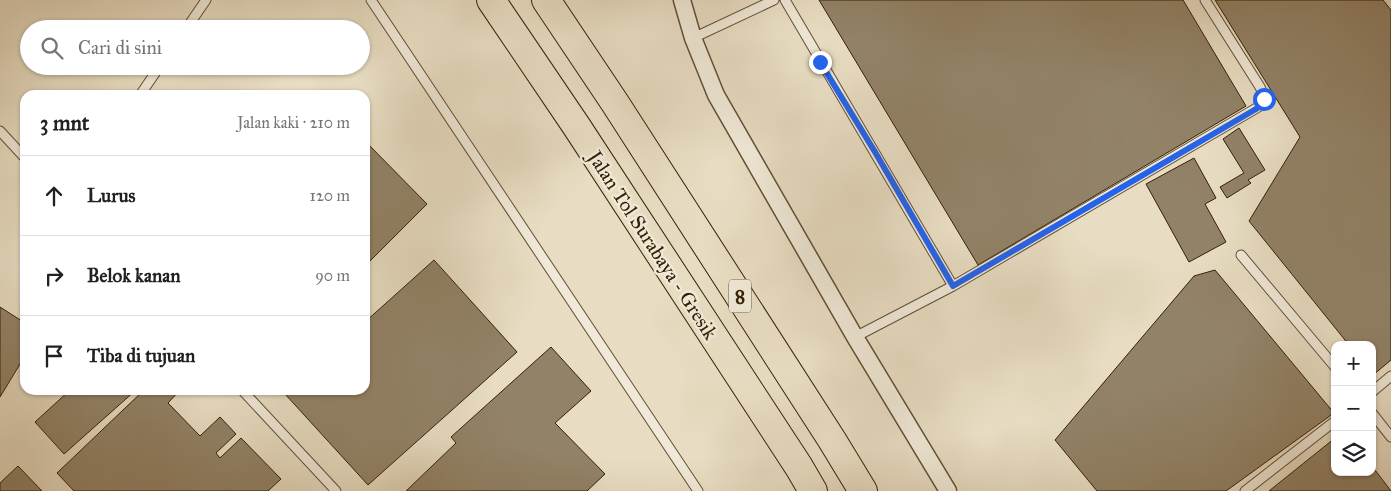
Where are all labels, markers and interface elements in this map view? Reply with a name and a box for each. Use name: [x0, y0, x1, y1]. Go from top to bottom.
search box: [20, 20, 370, 75]
icon: search: [38, 34, 66, 62]
text: Cari di sini: [78, 36, 162, 59]
route end: [809, 51, 832, 74]
route start: [1253, 88, 1276, 111]
text: 3 mnt: [40, 110, 89, 136]
text: Jalan kaki · 210 m: [237, 113, 350, 132]
street label: Jalan Tol Surabaya - Gresik: [581, 145, 723, 345]
icon: ahead: [40, 182, 68, 210]
text: Lurus: [87, 184, 135, 207]
text: 120 m: [310, 186, 350, 205]
icon: right: [40, 262, 68, 290]
text: Belok kanan: [87, 264, 181, 287]
text: 90 m: [315, 266, 350, 285]
road number: 8: [729, 280, 751, 312]
map controls: [1331, 341, 1376, 476]
button: +: [1331, 341, 1376, 386]
icon: arrive: [40, 342, 68, 370]
text: Tiba di tujuan: [87, 344, 195, 367]
button: −: [1331, 386, 1376, 431]
button: layers: [1331, 431, 1376, 476]

